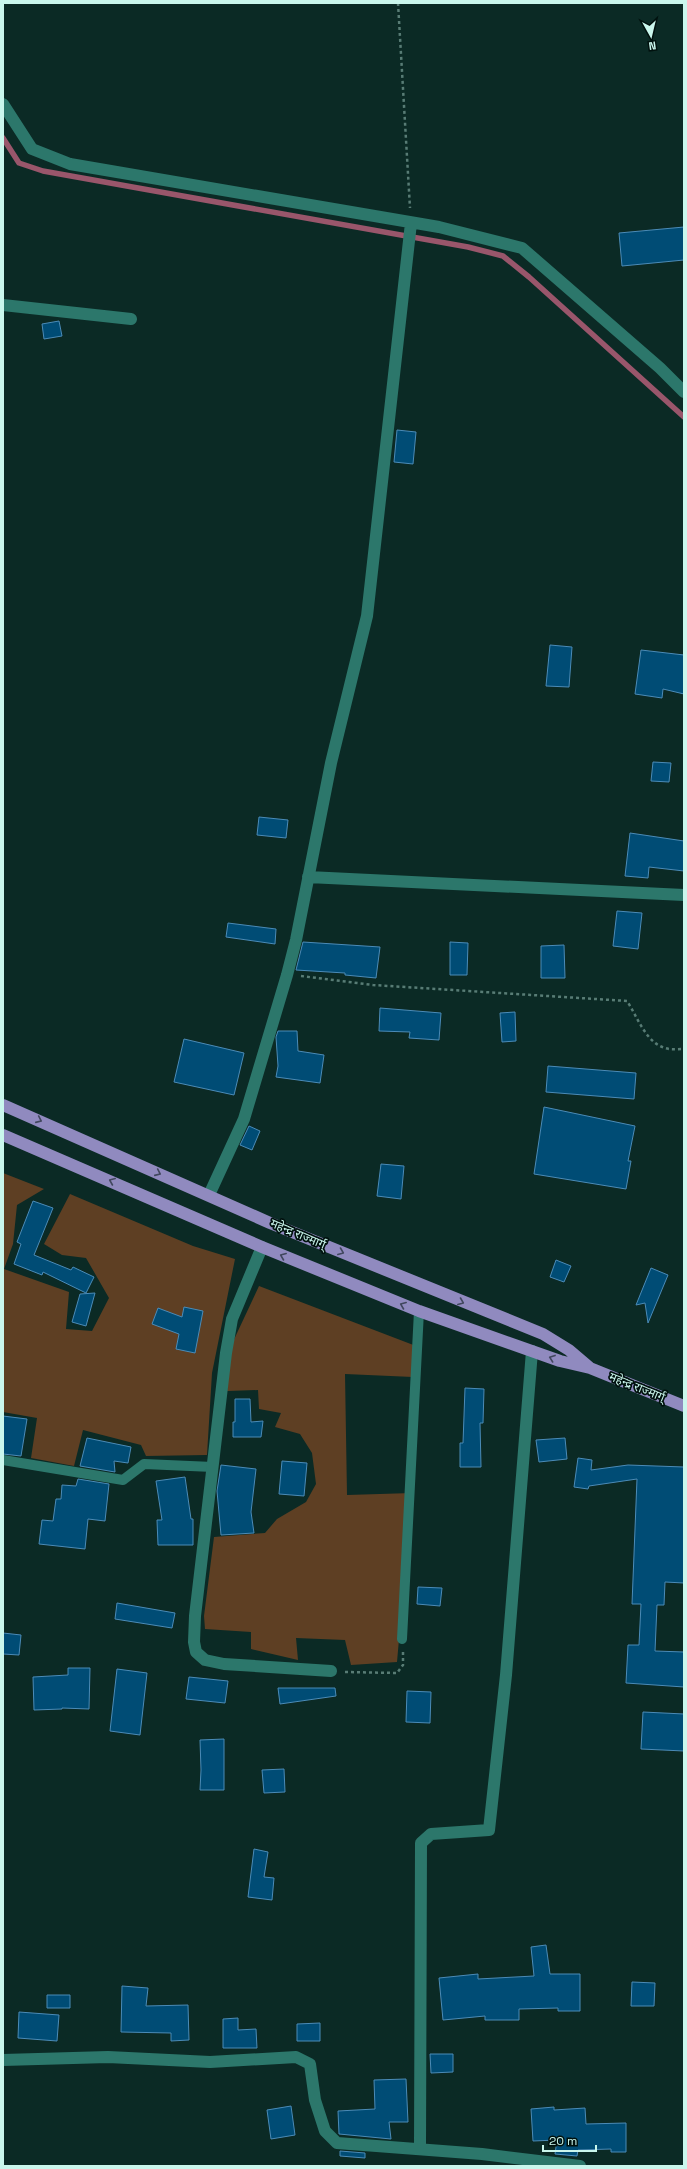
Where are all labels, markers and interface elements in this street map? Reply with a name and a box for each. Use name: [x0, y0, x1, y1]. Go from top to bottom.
north arrow: [631, 16, 671, 56]
text: N: [648, 38, 657, 53]
one-way arrow: [35, 1116, 42, 1124]
one-way arrow: [154, 1168, 161, 1176]
one-way arrow: [109, 1178, 116, 1186]
street label: महेन्द्र राज्मार्ग्: [268, 1215, 330, 1254]
one-way arrow: [338, 1248, 345, 1256]
one-way arrow: [279, 1252, 286, 1260]
one-way arrow: [458, 1297, 465, 1305]
one-way arrow: [400, 1301, 407, 1309]
one-way arrow: [549, 1354, 556, 1363]
street label: महेन्द्र राज्मार्ग्: [607, 1369, 669, 1406]
scale bar: [543, 2127, 596, 2153]
text: 20 m: [549, 2133, 577, 2149]

